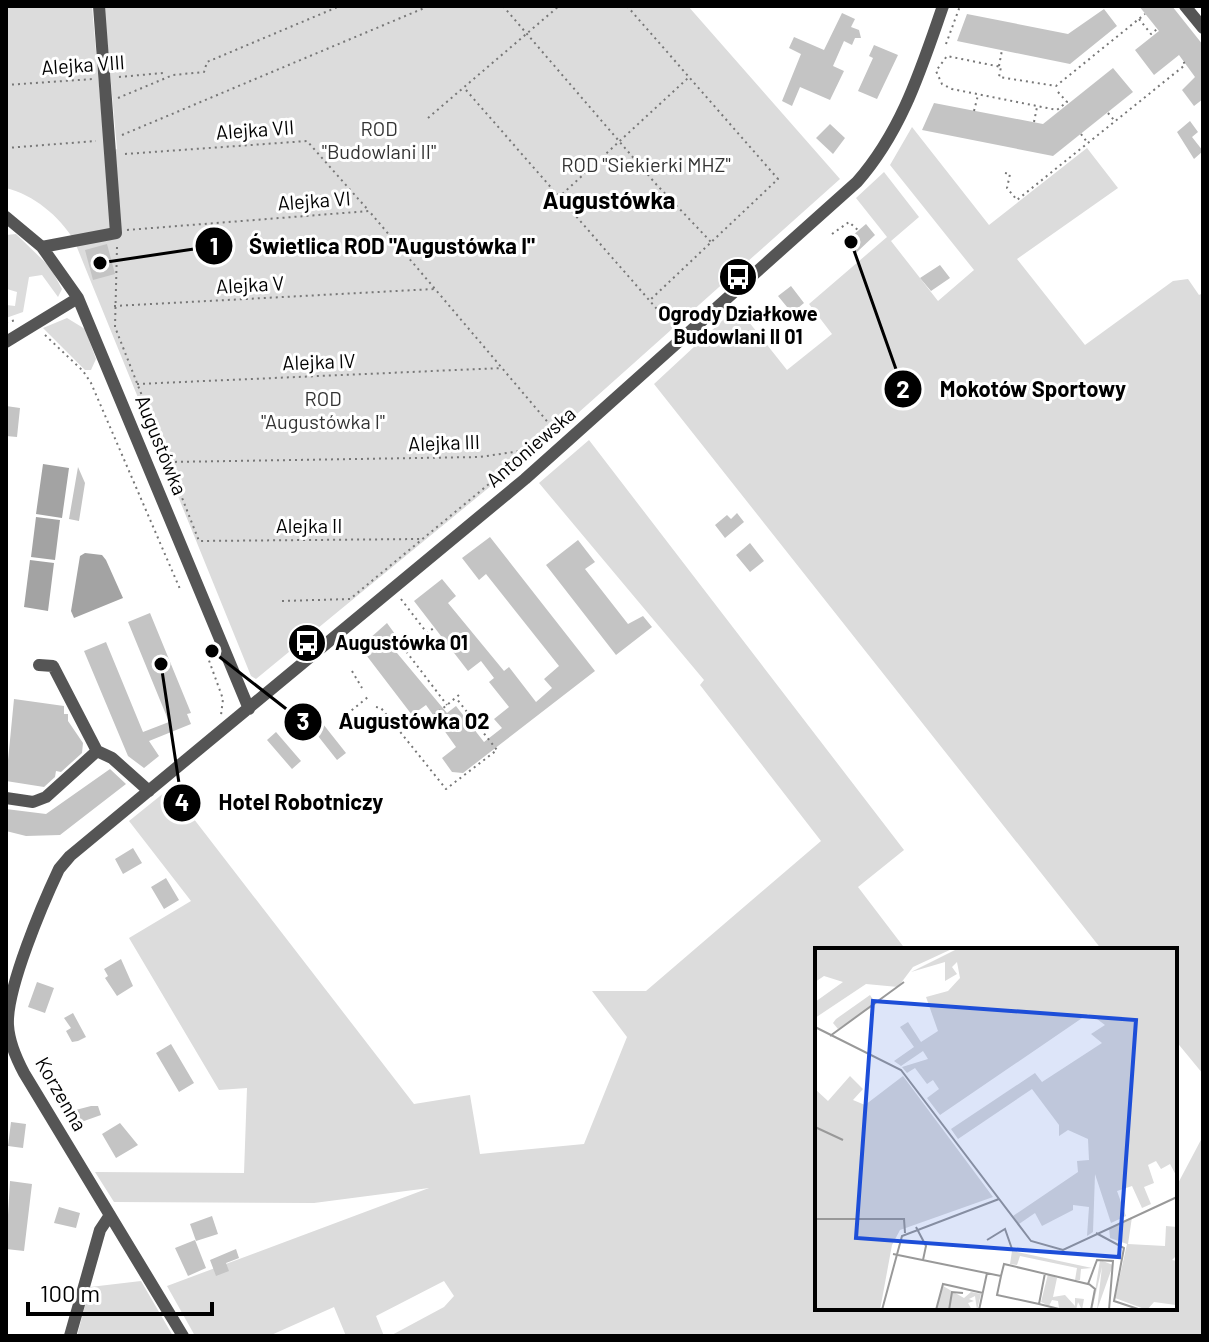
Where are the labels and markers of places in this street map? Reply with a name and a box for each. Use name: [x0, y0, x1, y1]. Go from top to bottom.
callout: Świetlica ROD "Augustówka I": [194, 223, 551, 269]
bus stop icon: Ogrody Działkowe Budowlani II 01: [717, 256, 759, 298]
place label: Ogrody Działkowe Budowlani II 01: [658, 301, 818, 348]
callout: Mokotów Sportowy: [883, 366, 1142, 412]
bus stop icon: Augustówka 01: [286, 622, 328, 664]
place label: Augustówka 01: [335, 630, 468, 654]
callout: Augustówka 02: [283, 699, 506, 745]
callout: Hotel Robotniczy: [162, 780, 399, 826]

